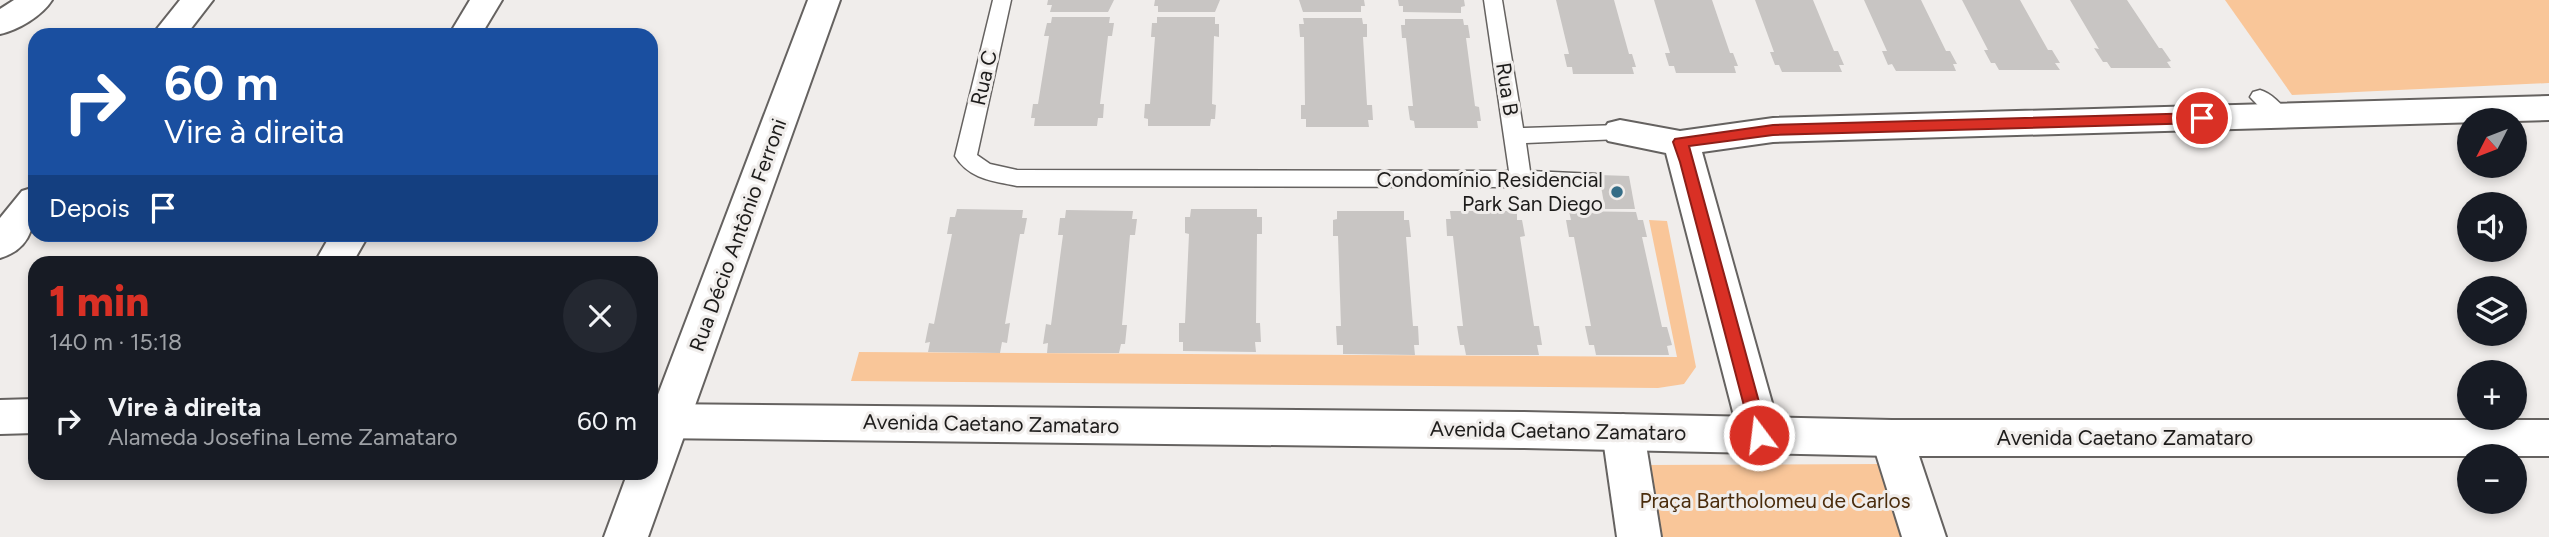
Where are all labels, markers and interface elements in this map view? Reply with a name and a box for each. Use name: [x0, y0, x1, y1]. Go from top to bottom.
street label: Rua C: [965, 48, 1002, 108]
text: 60 m: [164, 53, 279, 112]
icon: right: [49, 56, 140, 147]
street label: Rua B: [1491, 60, 1524, 117]
pin: [2172, 88, 2232, 148]
icon: arrive: [2183, 99, 2221, 137]
north arrow: [2457, 108, 2527, 178]
map controls: [2457, 108, 2527, 514]
text: Vire à direita: [164, 113, 344, 151]
street label: Rua Décio Antônio Ferroni: [684, 115, 791, 355]
place label: Condomínio Residencial Park San Diego: [1376, 167, 1603, 216]
marker: Condomínio Residencial Park San Diego: [1609, 184, 1625, 200]
icon: arrive: [144, 189, 182, 227]
text: Depois: [49, 192, 130, 224]
button: sound: [2457, 192, 2527, 262]
text: 1 min: [49, 276, 149, 327]
button: layers: [2457, 276, 2527, 346]
button: close: [563, 279, 637, 353]
text: 140 m · 15:18: [49, 328, 182, 356]
button: +: [2457, 360, 2527, 430]
text: Vire à direita: [108, 391, 261, 423]
position arrow: [1722, 398, 1796, 472]
icon: right: [49, 402, 87, 440]
text: 60 m: [577, 405, 637, 437]
street label: Avenida Caetano Zamataro: [863, 409, 1119, 438]
street label: Avenida Caetano Zamataro: [1430, 416, 1686, 445]
text: Alameda Josefina Leme Zamataro: [108, 423, 458, 451]
street label: Avenida Caetano Zamataro: [1997, 425, 2253, 450]
button: −: [2457, 444, 2527, 514]
park label: Praça Bartholomeu de Carlos: [1639, 488, 1911, 513]

